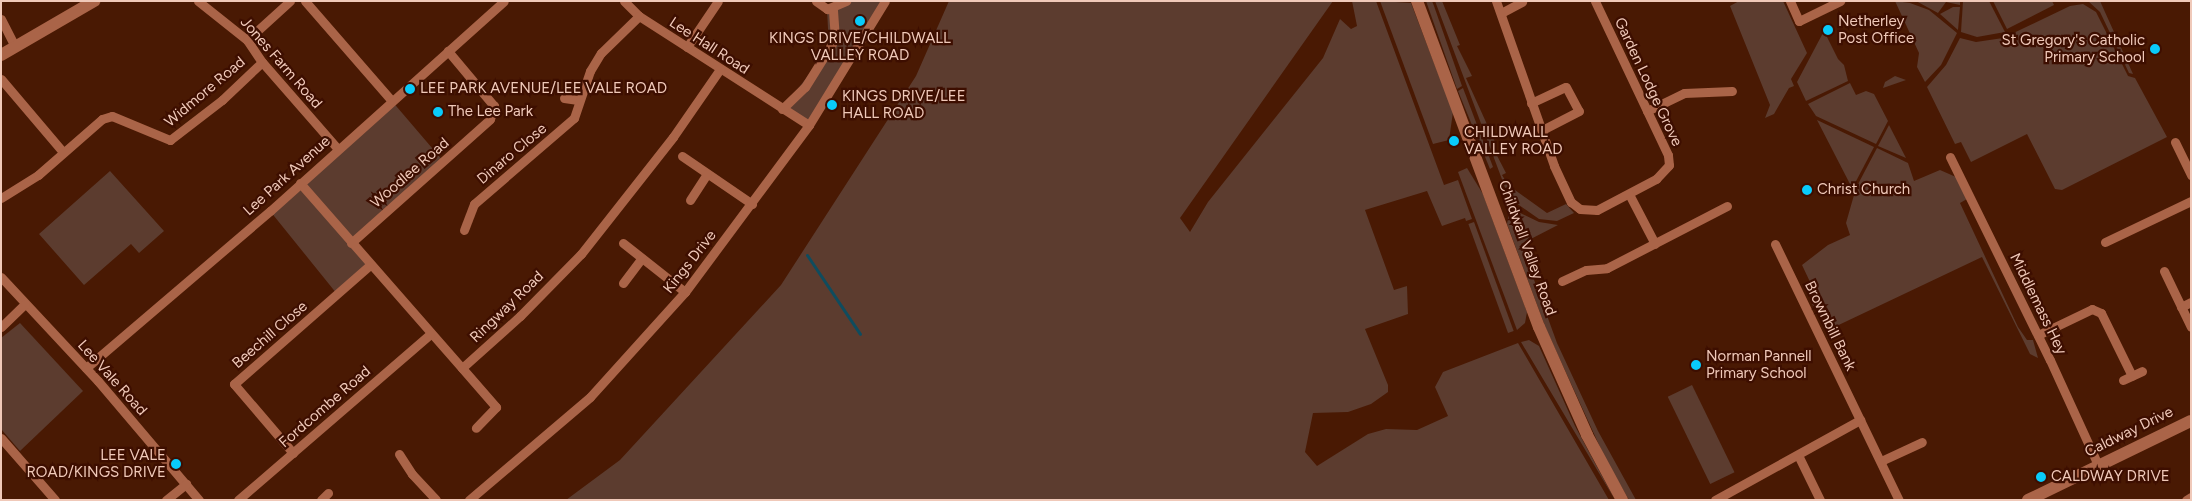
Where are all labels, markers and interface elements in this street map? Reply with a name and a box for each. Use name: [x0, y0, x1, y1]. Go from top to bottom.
place label: Netherley Post Office: [1838, 12, 1914, 47]
street label: Lee Hall Road: [666, 13, 752, 79]
street label: Jones Farm Road: [236, 14, 326, 112]
marker: KINGS DRIVE/CHILDWALL VALLEY ROAD: [854, 15, 866, 27]
street label: Garden Lodge Grove: [1610, 15, 1686, 149]
marker: Netherley Post Office: [1822, 24, 1834, 36]
place label: KINGS DRIVE/CHILDWALL VALLEY ROAD: [769, 29, 951, 64]
place label: St Gregory's Catholic Primary School: [2001, 31, 2145, 66]
marker: St Gregory's Catholic Primary School: [2149, 43, 2161, 55]
street label: Widmore Road: [161, 53, 249, 131]
place label: LEE PARK AVENUE/LEE VALE ROAD: [420, 80, 667, 98]
marker: LEE PARK AVENUE/LEE VALE ROAD: [404, 83, 416, 95]
place label: KINGS DRIVE/LEE HALL ROAD: [842, 87, 966, 122]
marker: KINGS DRIVE/LEE HALL ROAD: [826, 99, 838, 111]
place label: The Lee Park: [448, 103, 533, 121]
marker: The Lee Park: [432, 106, 444, 118]
street label: Dinaro Close: [474, 120, 550, 188]
place label: CHILDWALL VALLEY ROAD: [1464, 123, 1563, 158]
street label: Lee Park Avenue: [240, 132, 334, 220]
street label: Woodlee Road: [367, 134, 453, 212]
marker: CHILDWALL VALLEY ROAD: [1448, 135, 1460, 147]
street label: Childwall Valley Road: [1494, 178, 1560, 318]
place label: Christ Church: [1817, 181, 1910, 199]
marker: Christ Church: [1801, 184, 1813, 196]
street label: Kings Drive: [660, 227, 720, 297]
street label: Middlemass Hey: [2006, 250, 2070, 358]
street label: Ringway Road: [466, 267, 548, 347]
street label: Brownbill Bank: [1800, 278, 1860, 374]
street label: Beechill Close: [229, 297, 311, 373]
street label: Lee Vale Road: [74, 337, 150, 419]
place label: Norman Pannell Primary School: [1706, 347, 1812, 382]
marker: Norman Pannell Primary School: [1690, 359, 1702, 371]
street label: Fordcombe Road: [276, 362, 374, 452]
street label: Caldway Drive: [2082, 403, 2176, 461]
place label: LEE VALE ROAD/KINGS DRIVE: [26, 446, 166, 481]
marker: LEE VALE ROAD/KINGS DRIVE: [170, 458, 182, 470]
place label: CALDWAY DRIVE: [2051, 468, 2170, 486]
marker: CALDWAY DRIVE: [2035, 471, 2047, 483]

